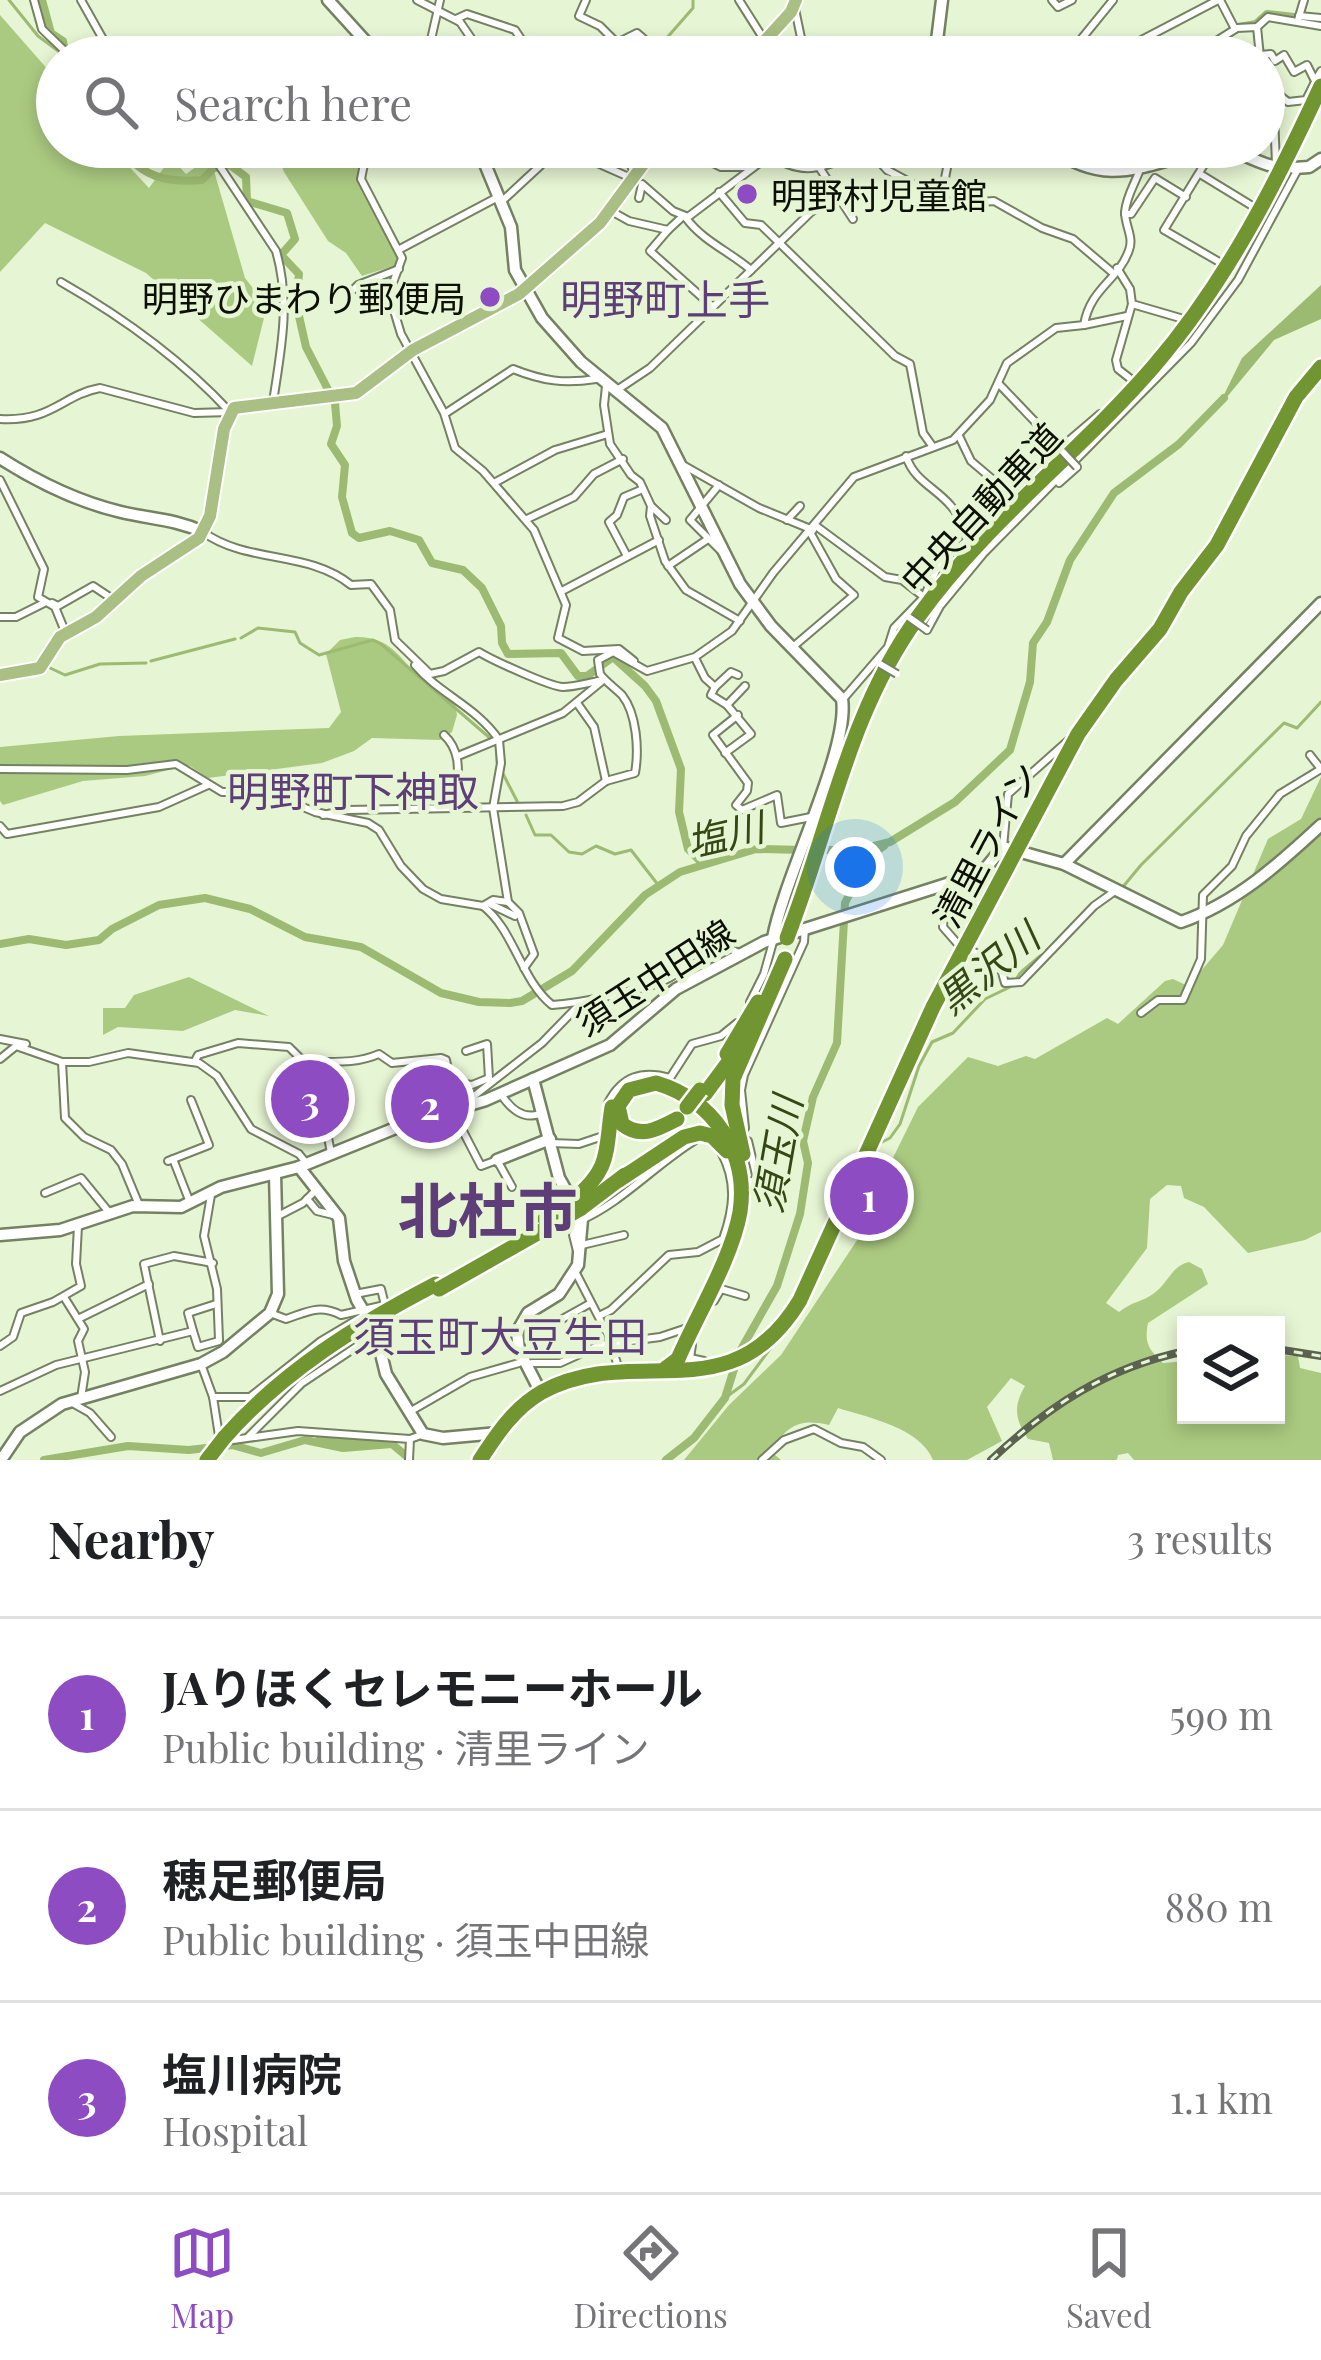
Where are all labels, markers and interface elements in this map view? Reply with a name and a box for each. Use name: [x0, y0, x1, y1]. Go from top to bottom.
search box: [36, 36, 1285, 168]
icon: search: [78, 69, 144, 135]
text: Search here: [174, 72, 412, 132]
place label: 明野村児童館: [771, 170, 987, 218]
marker: 明野村児童館: [734, 181, 760, 207]
district label: 明野町上手: [560, 270, 770, 326]
place label: 明野ひまわり郵便局: [142, 273, 466, 321]
marker: 明野ひまわり郵便局: [477, 284, 503, 310]
street label: 中央自動車道: [889, 412, 1071, 602]
street label: 清里ライン: [922, 753, 1048, 935]
district label: 明野町下神取: [227, 762, 479, 818]
water label: 塩川: [681, 798, 773, 867]
your location: [825, 837, 885, 897]
street label: 須玉中田線: [565, 907, 743, 1045]
water label: 黒沢川: [925, 907, 1052, 1024]
pin: 3: [271, 1054, 349, 1144]
pin: 2: [391, 1059, 469, 1149]
water label: 須玉川: [740, 1088, 812, 1216]
pin: 1: [830, 1151, 908, 1241]
district label: 北杜市: [398, 1168, 578, 1248]
district label: 須玉町大豆生田: [353, 1307, 647, 1363]
map controls: [1177, 1316, 1285, 1424]
button: layers: [1177, 1316, 1285, 1424]
text: Nearby: [48, 1504, 214, 1572]
text: 3 results: [1127, 1512, 1273, 1564]
text: JAりほくセレモニーホール: [162, 1656, 703, 1716]
text: 1: [80, 1688, 94, 1740]
text: 590 m: [1169, 1688, 1273, 1740]
text: Public building · 清里ライン: [162, 1721, 649, 1773]
text: 穂足郵便局: [162, 1848, 387, 1908]
text: 2: [77, 1880, 97, 1932]
text: 880 m: [1165, 1880, 1273, 1932]
text: Public building · 須玉中田線: [162, 1913, 649, 1965]
text: 塩川病院: [162, 2042, 342, 2102]
text: 3: [77, 2072, 97, 2124]
text: 1.1 km: [1170, 2072, 1273, 2124]
text: Hospital: [162, 2104, 308, 2156]
tab: Map: [169, 2220, 235, 2336]
tab: Directions: [573, 2220, 728, 2336]
tab: Saved: [1066, 2220, 1152, 2336]

